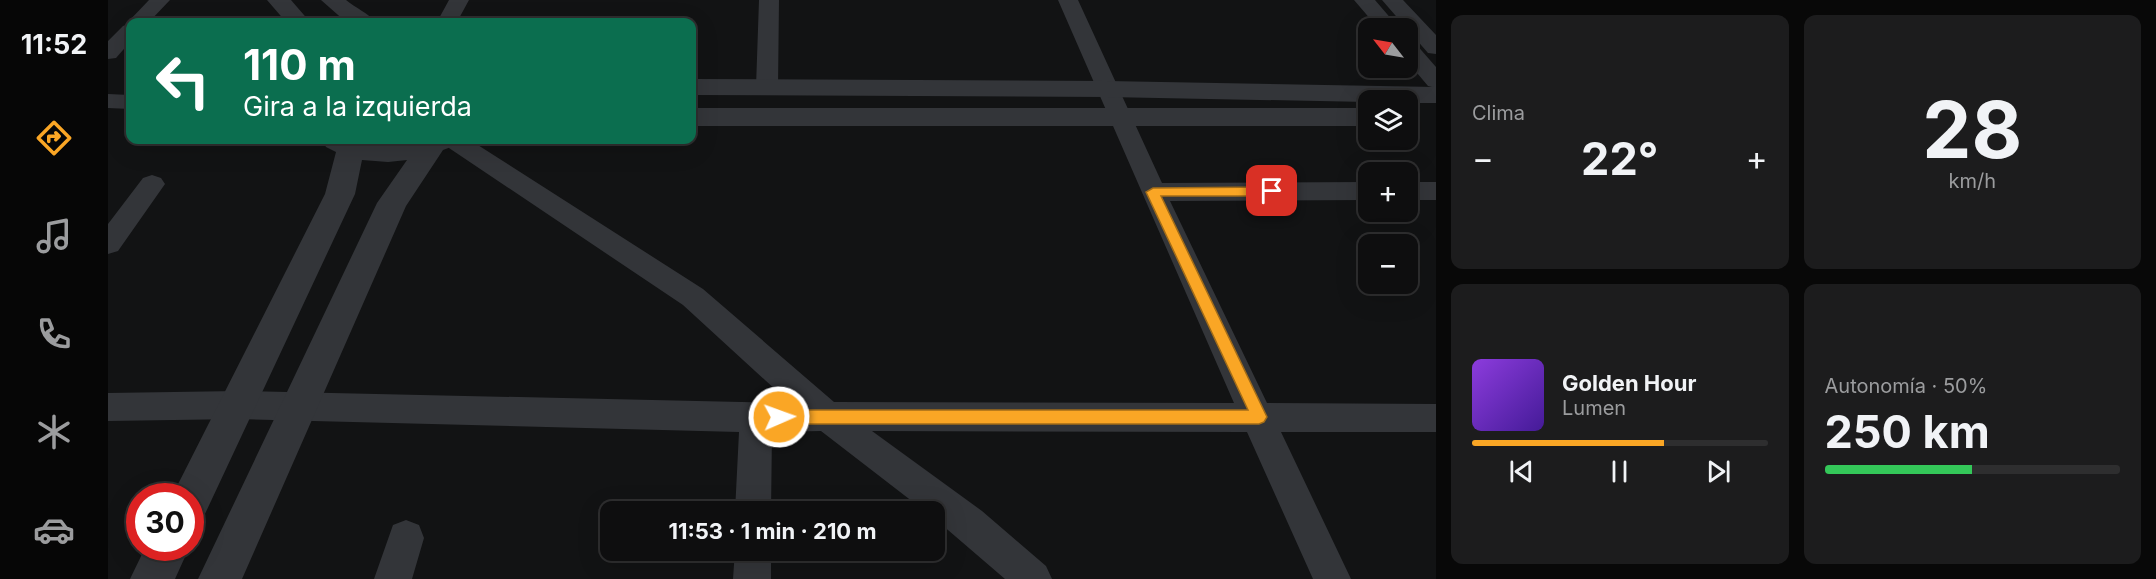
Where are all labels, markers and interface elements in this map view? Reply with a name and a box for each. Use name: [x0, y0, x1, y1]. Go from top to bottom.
north arrow: [1358, 18, 1418, 78]
map controls: [1358, 18, 1418, 294]
text: 11:52: [21, 28, 87, 61]
text: 110 m: [243, 39, 356, 90]
icon: left: [144, 42, 222, 120]
text: 28: [1922, 82, 2022, 177]
text: Gira a la izquierda: [243, 90, 472, 123]
button: layers: [1358, 90, 1418, 150]
text: Clima: [1472, 101, 1525, 125]
icon: directions: [33, 117, 75, 159]
text: 22°: [1581, 131, 1658, 186]
text: −: [1472, 138, 1494, 178]
text: +: [1746, 138, 1768, 178]
button: +: [1358, 162, 1418, 222]
pin: [1246, 165, 1297, 216]
text: km/h: [1948, 169, 1996, 193]
icon: arrive: [1255, 174, 1288, 207]
icon: music: [33, 215, 75, 257]
button: −: [1358, 234, 1418, 294]
icon: phone: [33, 313, 75, 355]
text: Golden Hour: [1562, 370, 1696, 396]
text: Autonomía · 50%: [1825, 374, 1987, 398]
position arrow: [747, 385, 811, 449]
text: Lumen: [1562, 396, 1626, 420]
text: 250 km: [1825, 404, 1990, 459]
icon: climate: [33, 411, 75, 453]
icon: previous: [1505, 455, 1538, 488]
icon: pause: [1603, 455, 1636, 488]
icon: next: [1702, 455, 1735, 488]
speed limit sign: 30: [126, 483, 204, 561]
icon: car: [33, 509, 75, 551]
text: 11:53 · 1 min · 210 m: [668, 518, 877, 544]

